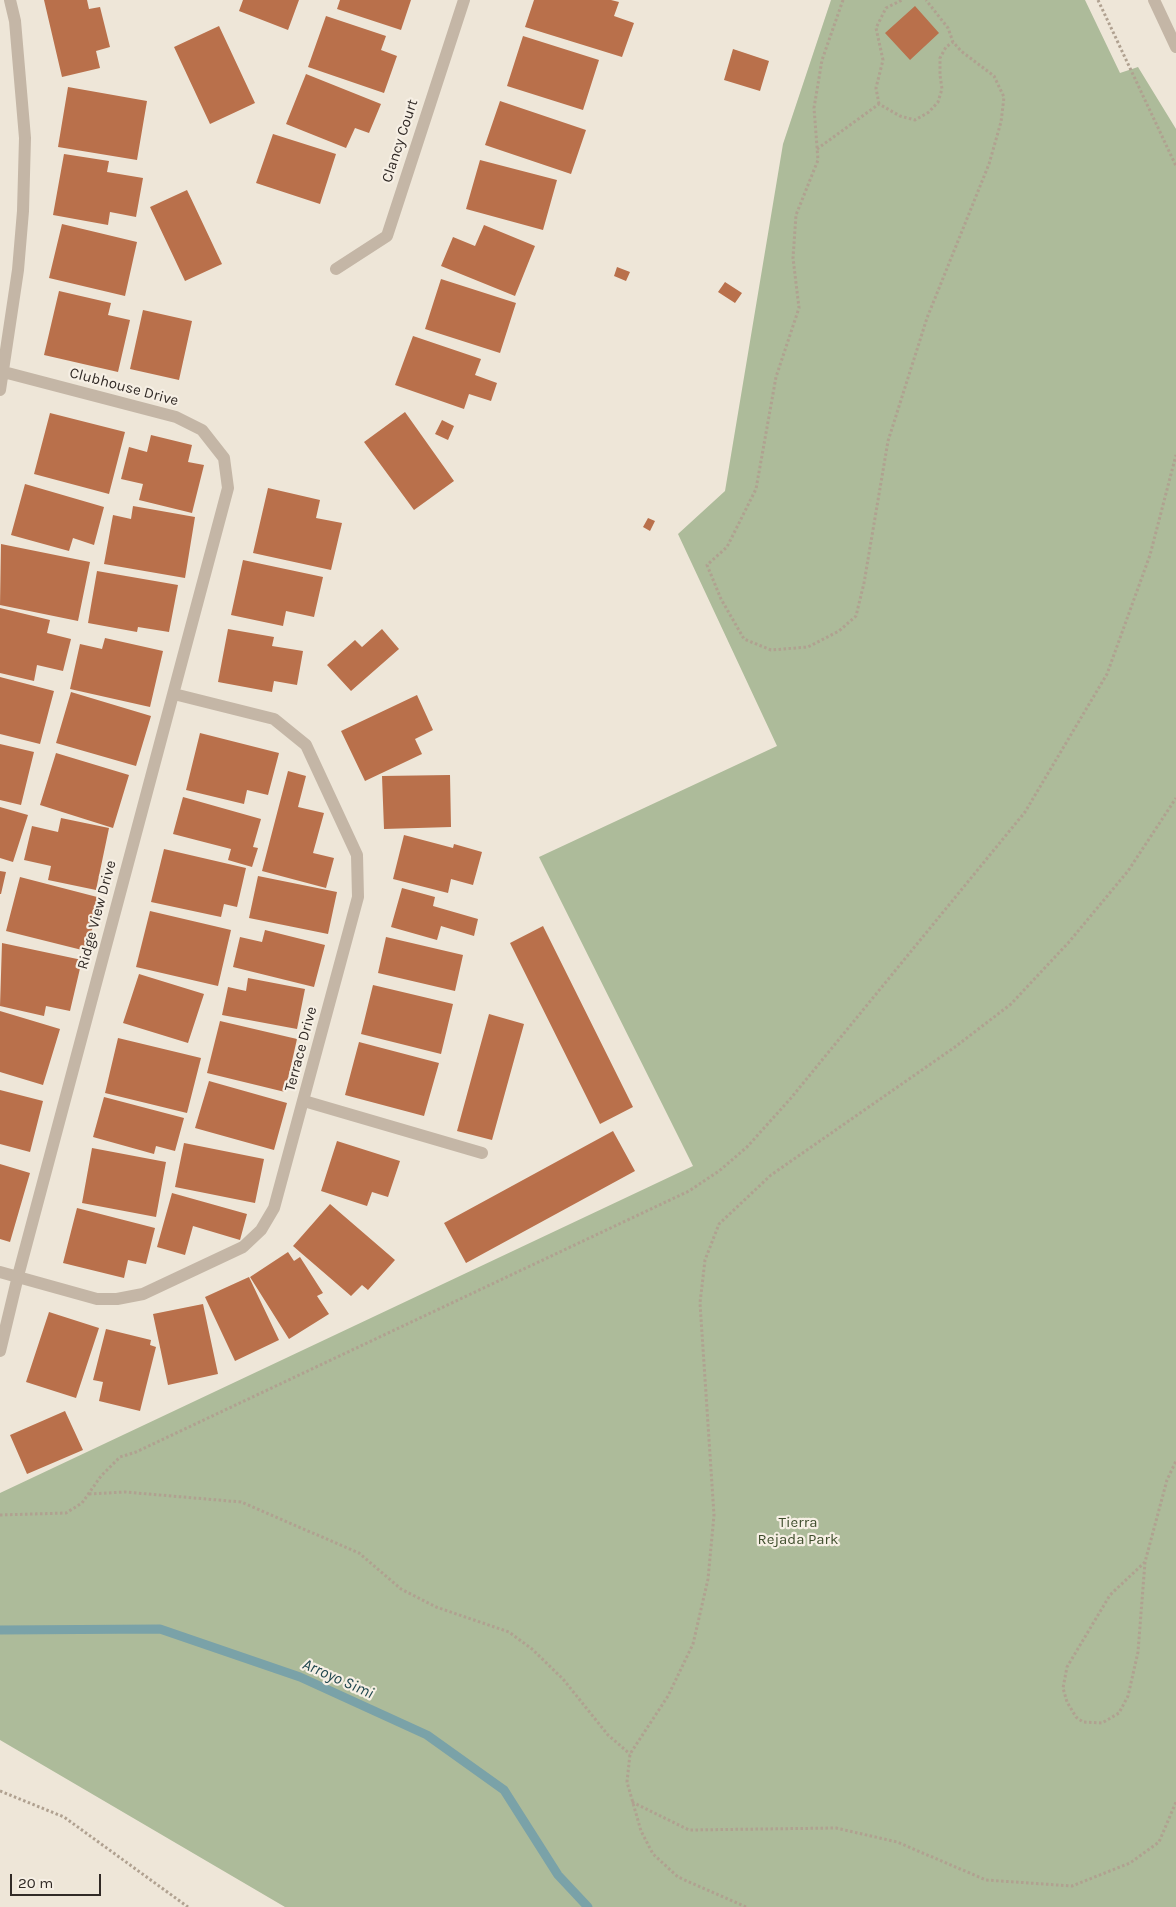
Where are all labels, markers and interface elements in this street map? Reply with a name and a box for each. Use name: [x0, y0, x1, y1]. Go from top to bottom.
street label: Clancy Court: [378, 97, 422, 185]
street label: Clubhouse Drive: [68, 364, 180, 410]
street label: Ridge View Drive: [74, 858, 120, 972]
street label: Terrace Drive: [281, 1005, 321, 1093]
park label: Tierra Rejada Park: [758, 1514, 838, 1549]
water label: Arroyo Simi: [299, 1655, 377, 1703]
scale bar: [12, 1864, 104, 1896]
text: 20 m: [18, 1874, 53, 1892]

